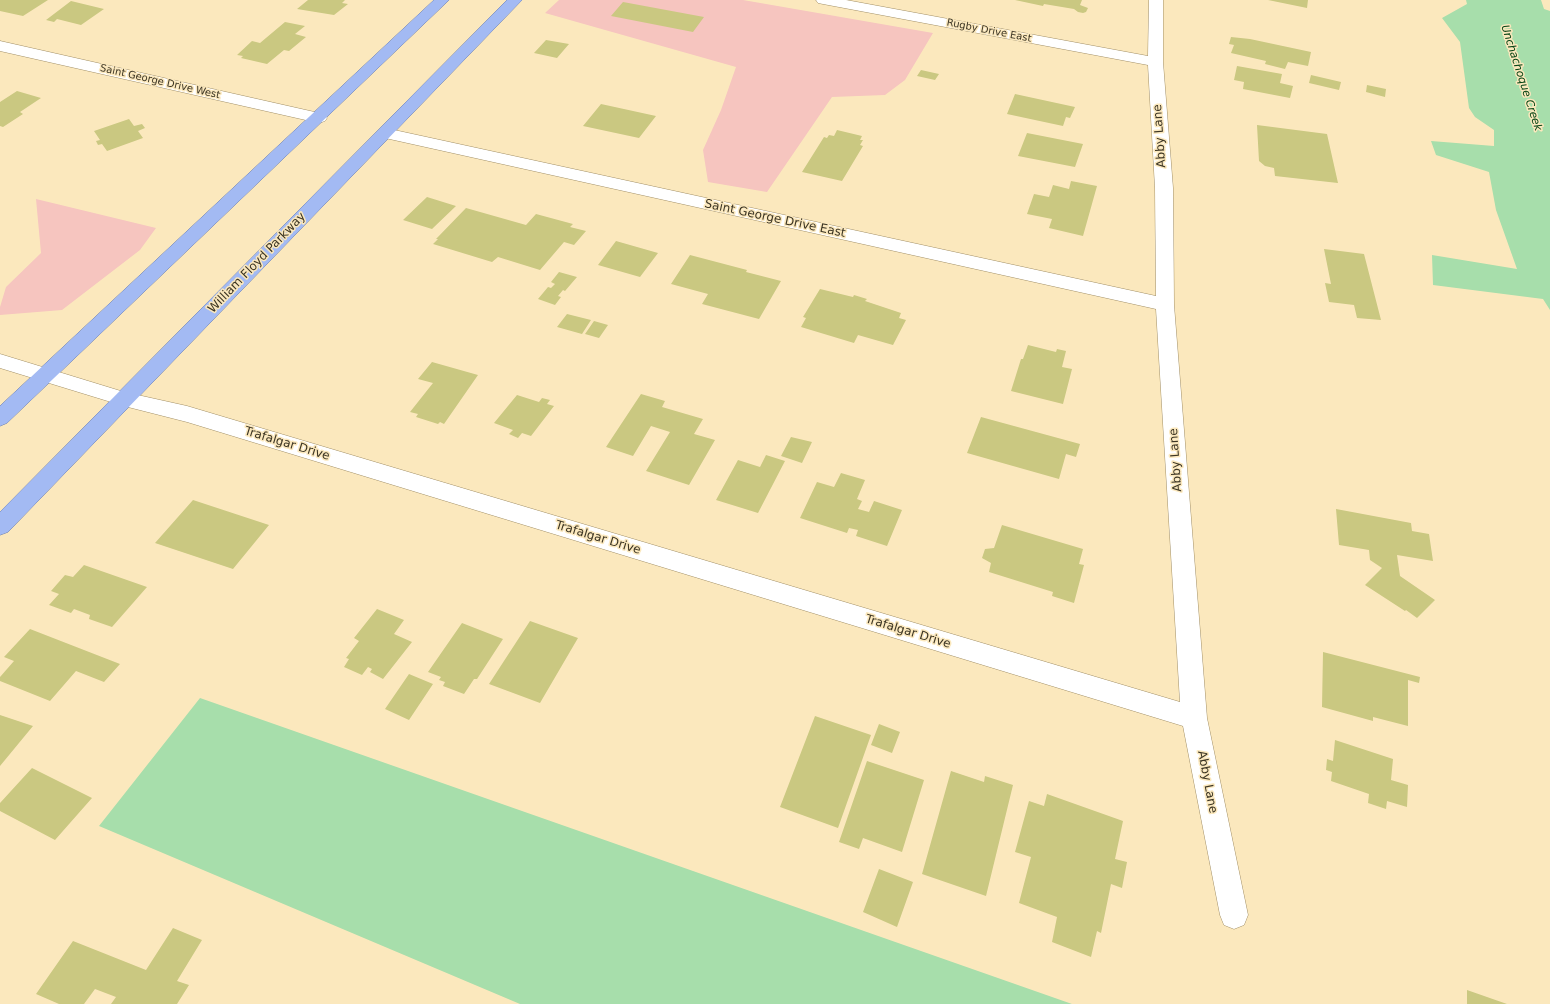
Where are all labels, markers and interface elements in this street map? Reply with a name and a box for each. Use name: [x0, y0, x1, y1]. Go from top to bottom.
street label: Rugby Drive East: [946, 17, 1032, 45]
water label: Unchachoque Creek: [1498, 23, 1544, 133]
street label: Saint George Drive West: [99, 62, 221, 102]
street label: Abby Lane: [1151, 104, 1169, 168]
street label: Saint George Drive East: [703, 197, 847, 241]
street label: William Floyd Parkway: [205, 210, 309, 316]
street label: Trafalgar Drive: [243, 424, 331, 464]
street label: Abby Lane: [1167, 428, 1185, 492]
street label: Trafalgar Drive: [554, 518, 642, 558]
street label: Trafalgar Drive: [864, 612, 952, 652]
street label: Abby Lane: [1194, 750, 1220, 814]

